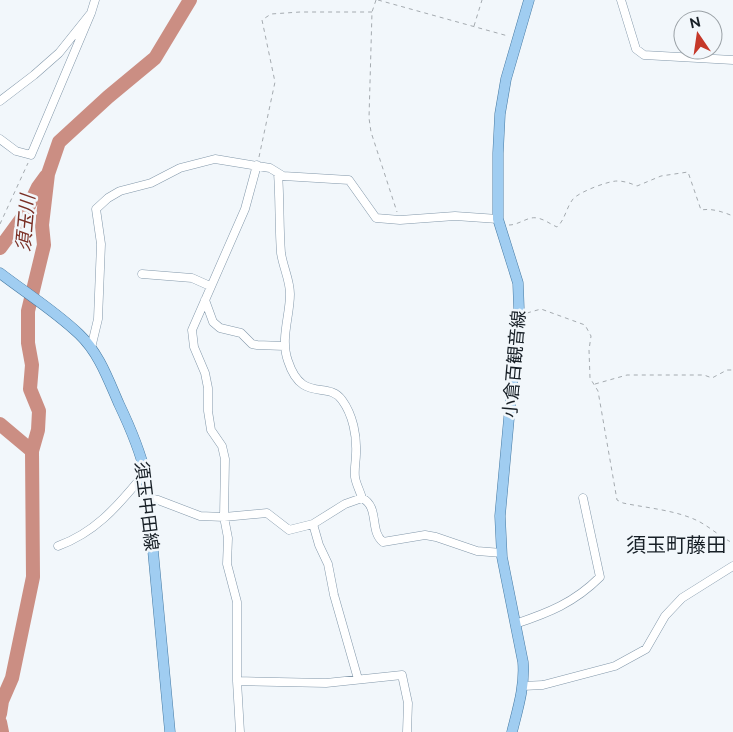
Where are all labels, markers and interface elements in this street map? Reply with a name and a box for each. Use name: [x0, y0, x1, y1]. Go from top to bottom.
north arrow: [673, 10, 723, 60]
text: N: [688, 13, 702, 31]
water label: 須玉川: [12, 192, 39, 252]
street label: 小倉百観音線: [499, 309, 529, 419]
street label: 須玉中田線: [131, 460, 163, 552]
district label: 須玉町藤田: [626, 533, 726, 557]

